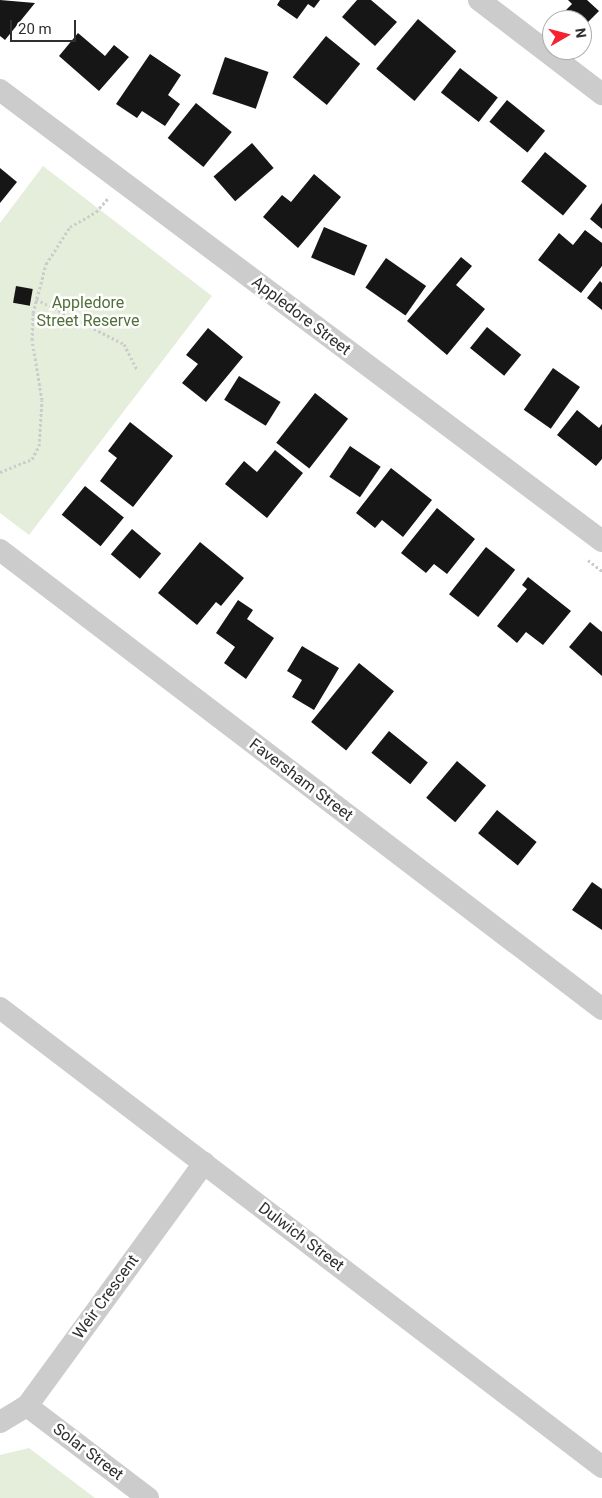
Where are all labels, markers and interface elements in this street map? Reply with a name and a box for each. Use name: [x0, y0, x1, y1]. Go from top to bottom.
scale bar: [12, 10, 79, 42]
north arrow: [542, 10, 592, 60]
text: 20 m: [18, 20, 52, 38]
text: N: [572, 27, 589, 39]
street label: Appledore Street: [248, 273, 354, 359]
park label: Appledore Street Reserve: [37, 293, 139, 331]
street label: Faversham Street: [245, 735, 357, 825]
street label: Dulwich Street: [254, 1198, 348, 1276]
street label: Weir Crescent: [69, 1251, 143, 1343]
street label: Solar Street: [49, 1419, 127, 1485]

